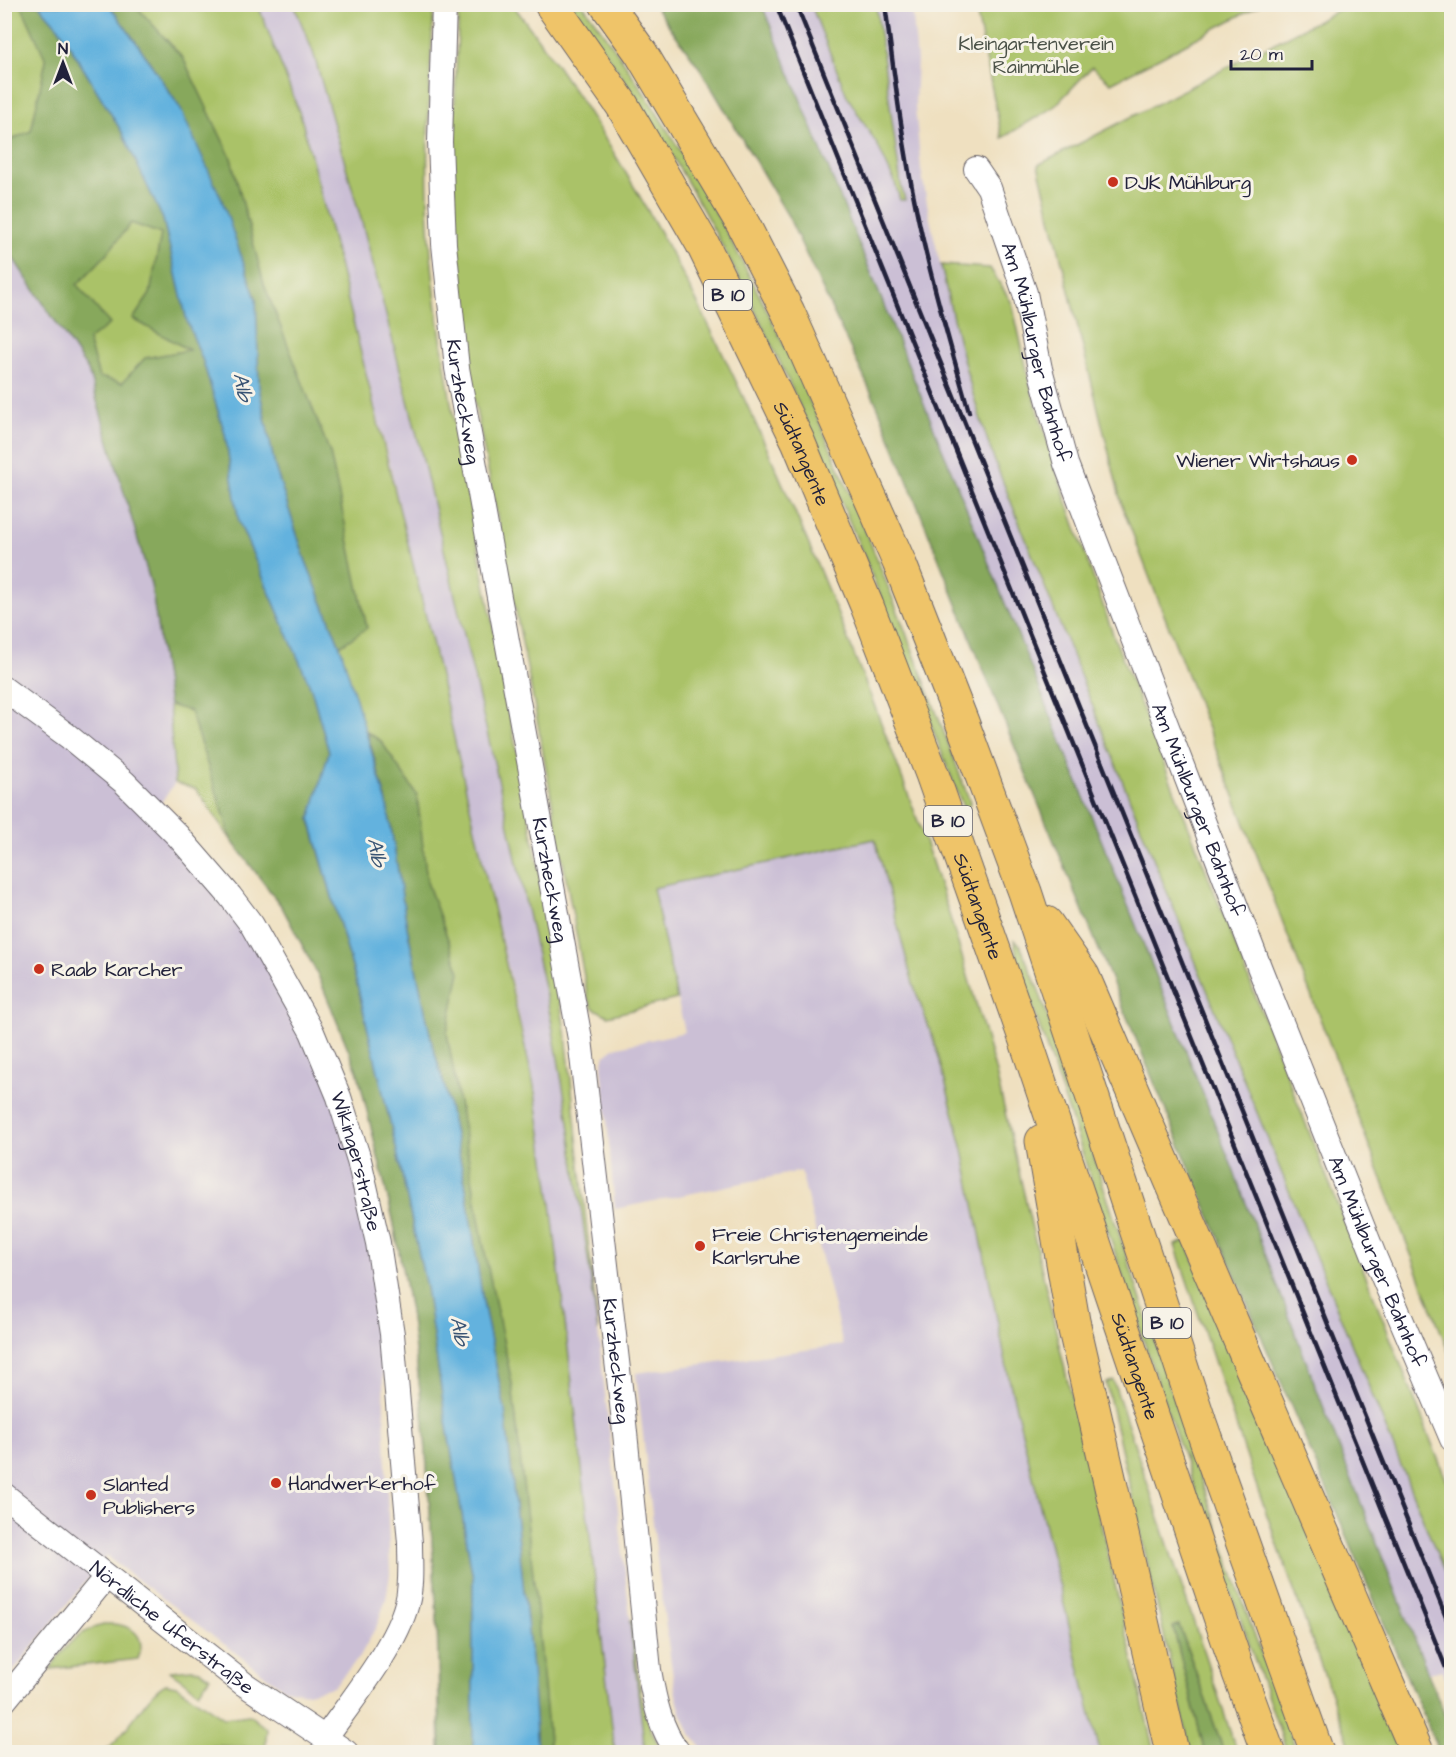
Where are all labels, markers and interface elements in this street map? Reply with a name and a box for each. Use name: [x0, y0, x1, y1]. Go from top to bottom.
park label: Kleingartenverein Rainmühle: [958, 30, 1114, 81]
north arrow: [33, 33, 93, 93]
scale bar: [1231, 33, 1312, 71]
text: N: [58, 38, 68, 60]
text: 20 m: [1240, 42, 1283, 67]
place label: DJK Mühlburg: [1125, 169, 1251, 198]
marker: DJK Mühlburg: [1106, 175, 1120, 189]
street label: Am Mühlburger Bahnhof: [994, 239, 1078, 465]
road number: B 10: [704, 280, 752, 310]
street label: Kurzheckweg: [439, 338, 487, 467]
water label: Alb: [226, 370, 260, 406]
street label: Südtangente: [766, 397, 837, 510]
place label: Wiener Wirtshaus: [1176, 447, 1340, 475]
marker: Wiener Wirtshaus: [1345, 453, 1359, 467]
street label: Am Mühlburger Bahnhof: [1144, 699, 1251, 920]
road number: B 10: [924, 806, 972, 836]
street label: Kurzheckweg: [525, 815, 575, 945]
water label: Alb: [360, 836, 394, 871]
street label: Südtangente: [946, 849, 1009, 964]
place label: Raab Karcher: [51, 956, 183, 984]
marker: Raab Karcher: [32, 962, 46, 976]
street label: Wikingerstraße: [323, 1088, 388, 1234]
street label: Am Mühlburger Bahnhof: [1321, 1152, 1433, 1372]
place label: Freie Christengemeinde Karlsruhe: [712, 1221, 928, 1272]
marker: Freie Christengemeinde Karlsruhe: [693, 1239, 707, 1253]
street label: Kurzheckweg: [595, 1297, 637, 1425]
road number: B 10: [1143, 1308, 1191, 1338]
street label: Südtangente: [1103, 1309, 1166, 1424]
water label: Alb: [443, 1315, 477, 1350]
place label: Handwerkerhof: [288, 1470, 436, 1498]
place label: Slanted Publishers: [103, 1471, 195, 1522]
marker: Handwerkerhof: [269, 1476, 283, 1490]
marker: Slanted Publishers: [84, 1488, 98, 1502]
street label: Nördliche Uferstraße: [83, 1555, 259, 1702]

